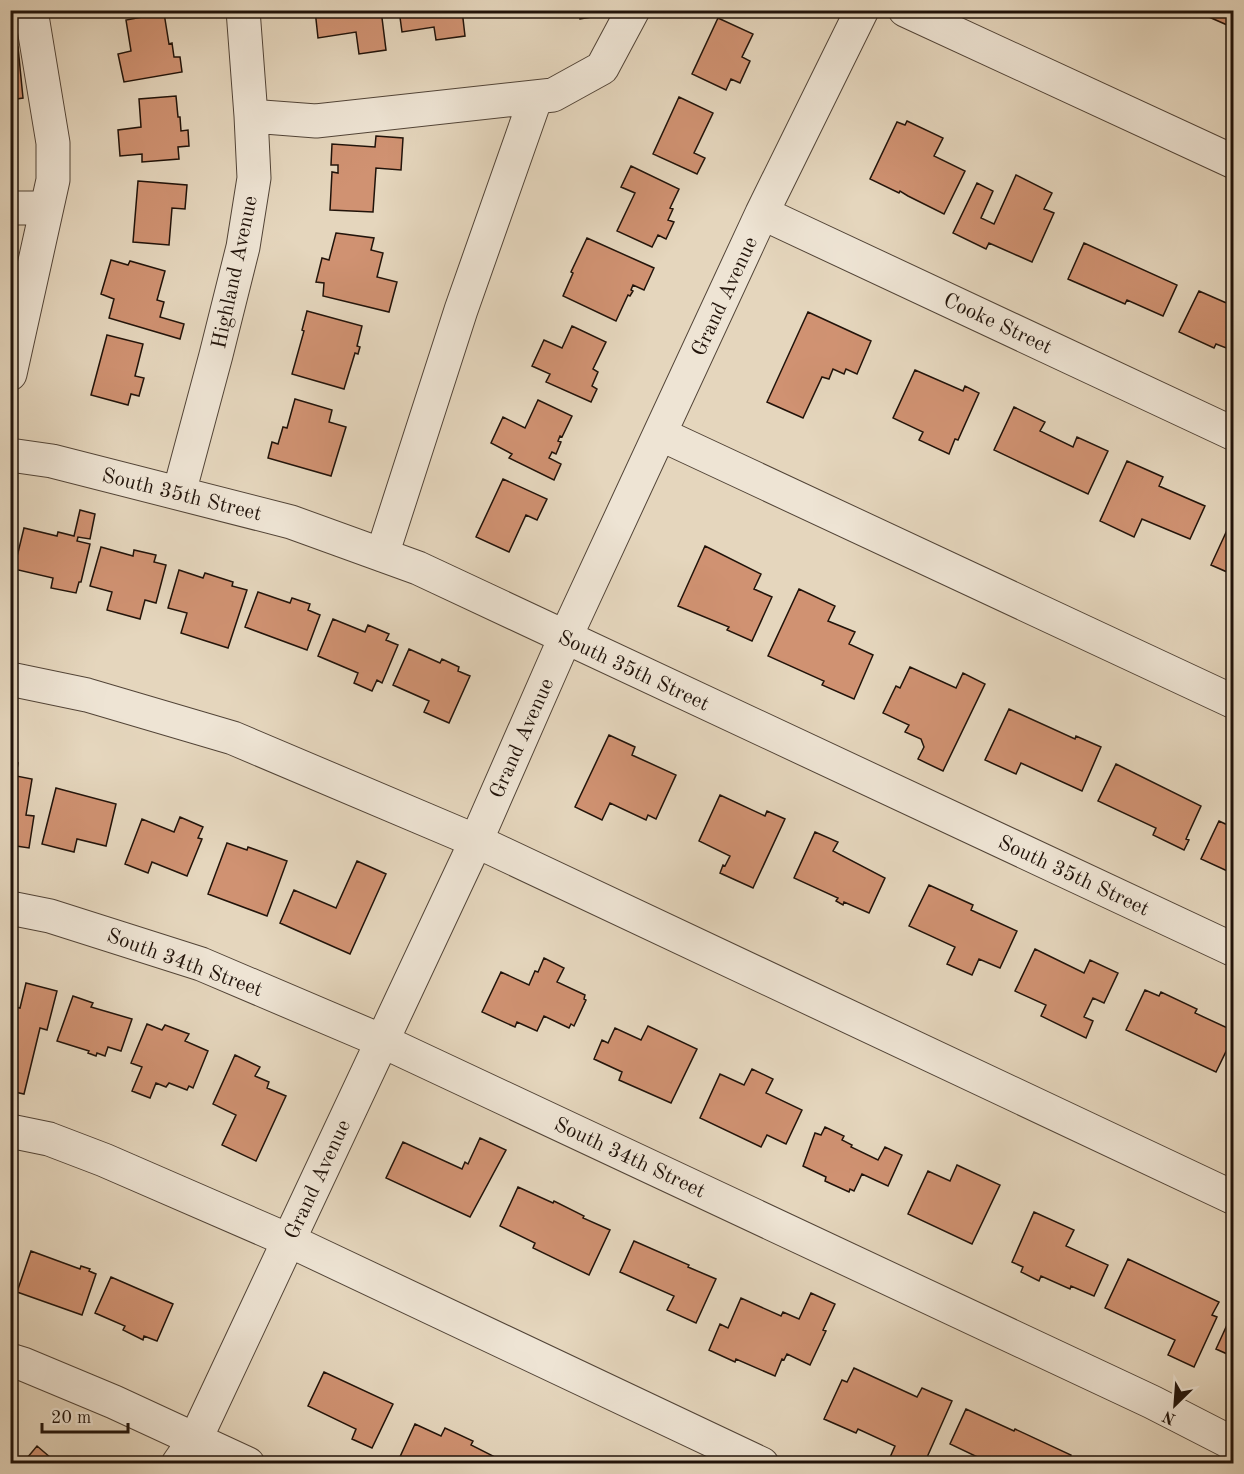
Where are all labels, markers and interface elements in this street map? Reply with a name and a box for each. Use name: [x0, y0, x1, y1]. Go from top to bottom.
street label: Highland Avenue: [209, 194, 262, 351]
street label: Grand Avenue: [689, 234, 762, 360]
street label: Cooke Street: [940, 290, 1055, 359]
street label: South 35th Street: [100, 465, 264, 525]
street label: South 35th Street: [555, 627, 712, 716]
street label: Grand Avenue: [487, 675, 558, 802]
street label: South 35th Street: [995, 832, 1152, 921]
street label: South 34th Street: [104, 926, 265, 1001]
street label: South 34th Street: [551, 1114, 708, 1203]
street label: Grand Avenue: [282, 1117, 355, 1243]
north arrow: [1145, 1375, 1205, 1435]
scale bar: [42, 1396, 128, 1434]
text: N: [1160, 1407, 1178, 1427]
text: 20 m: [51, 1409, 91, 1427]

